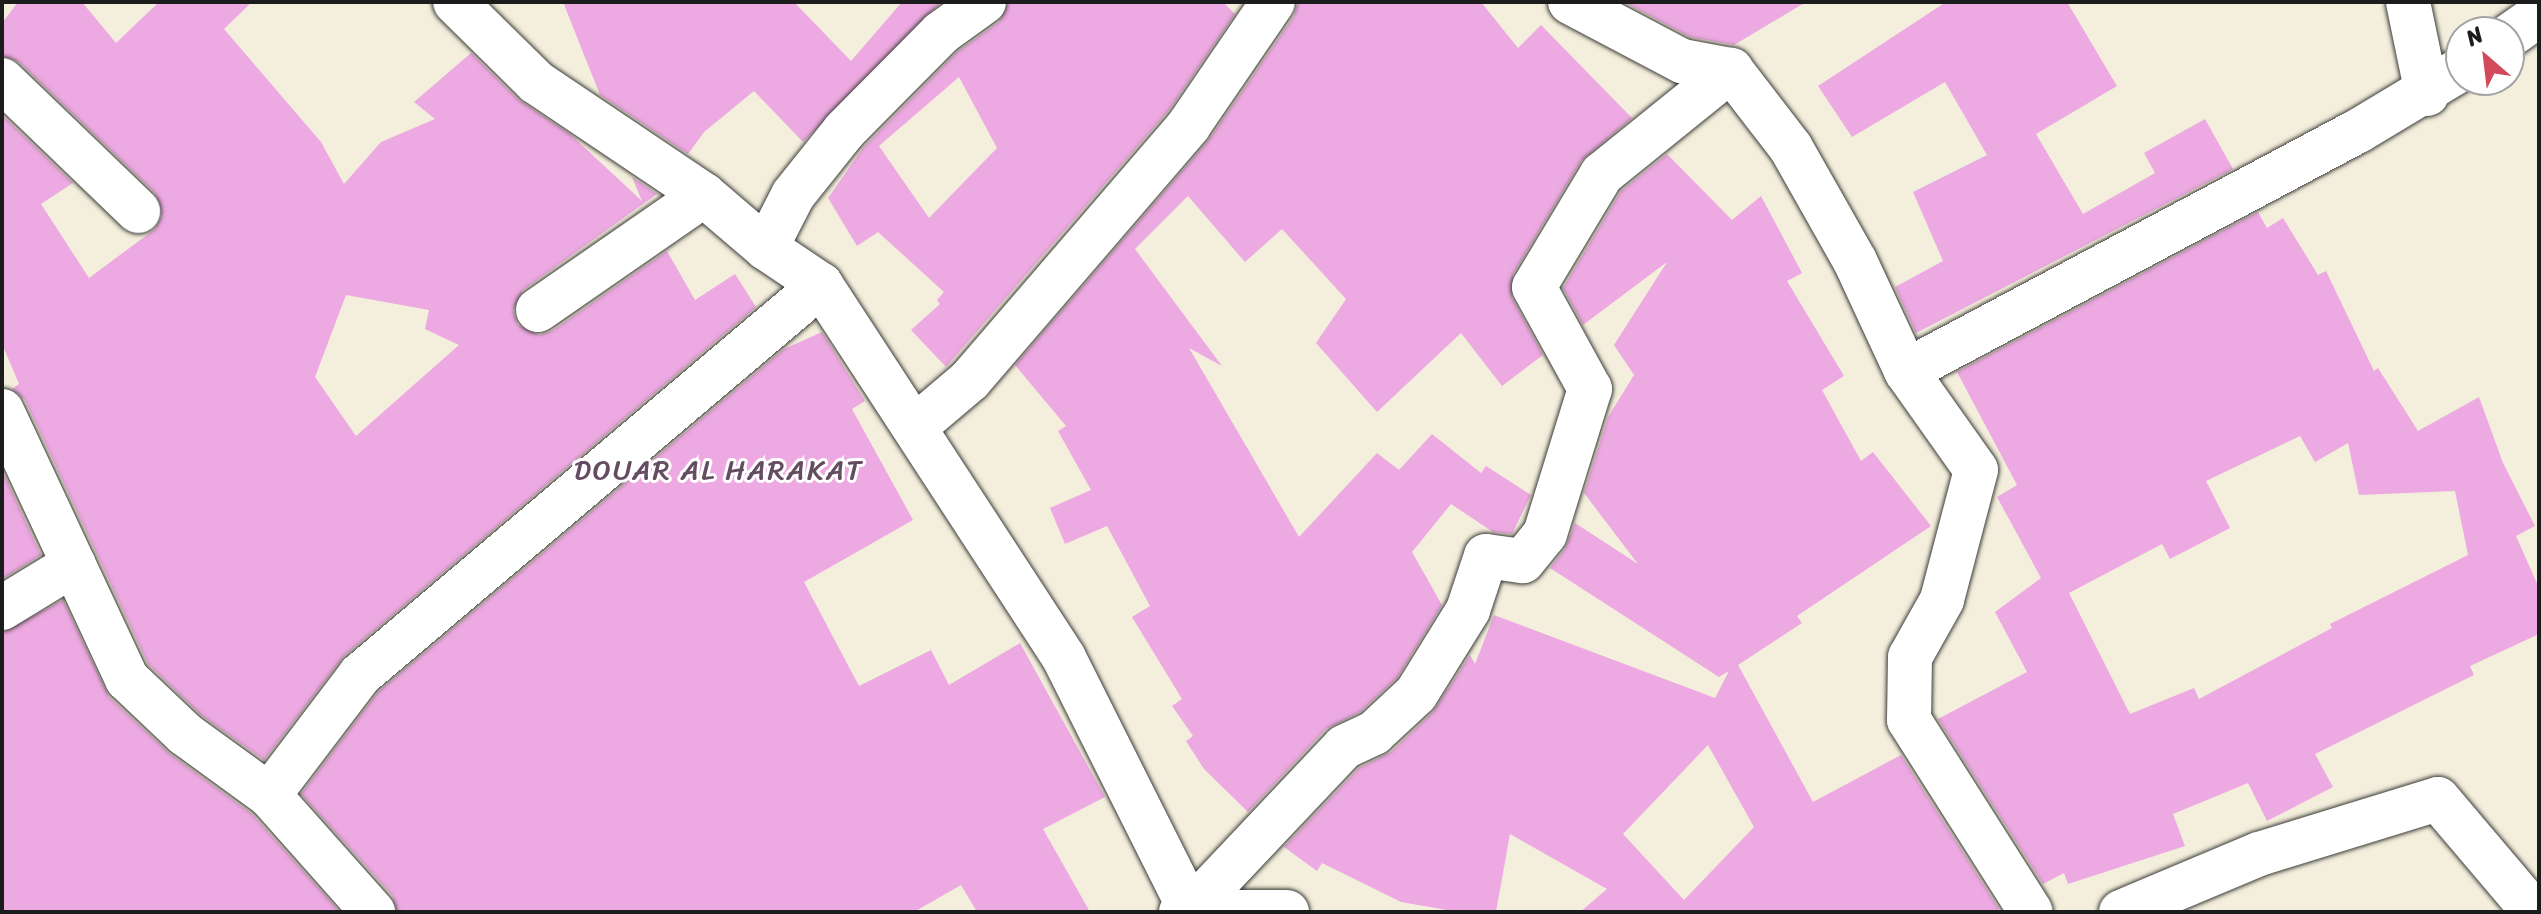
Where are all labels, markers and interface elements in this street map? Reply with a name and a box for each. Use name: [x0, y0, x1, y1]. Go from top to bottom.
text: N: [2459, 15, 2490, 57]
north arrow: [2445, 16, 2525, 96]
district label: DOUAR AL HARAKAT: [574, 453, 864, 487]

